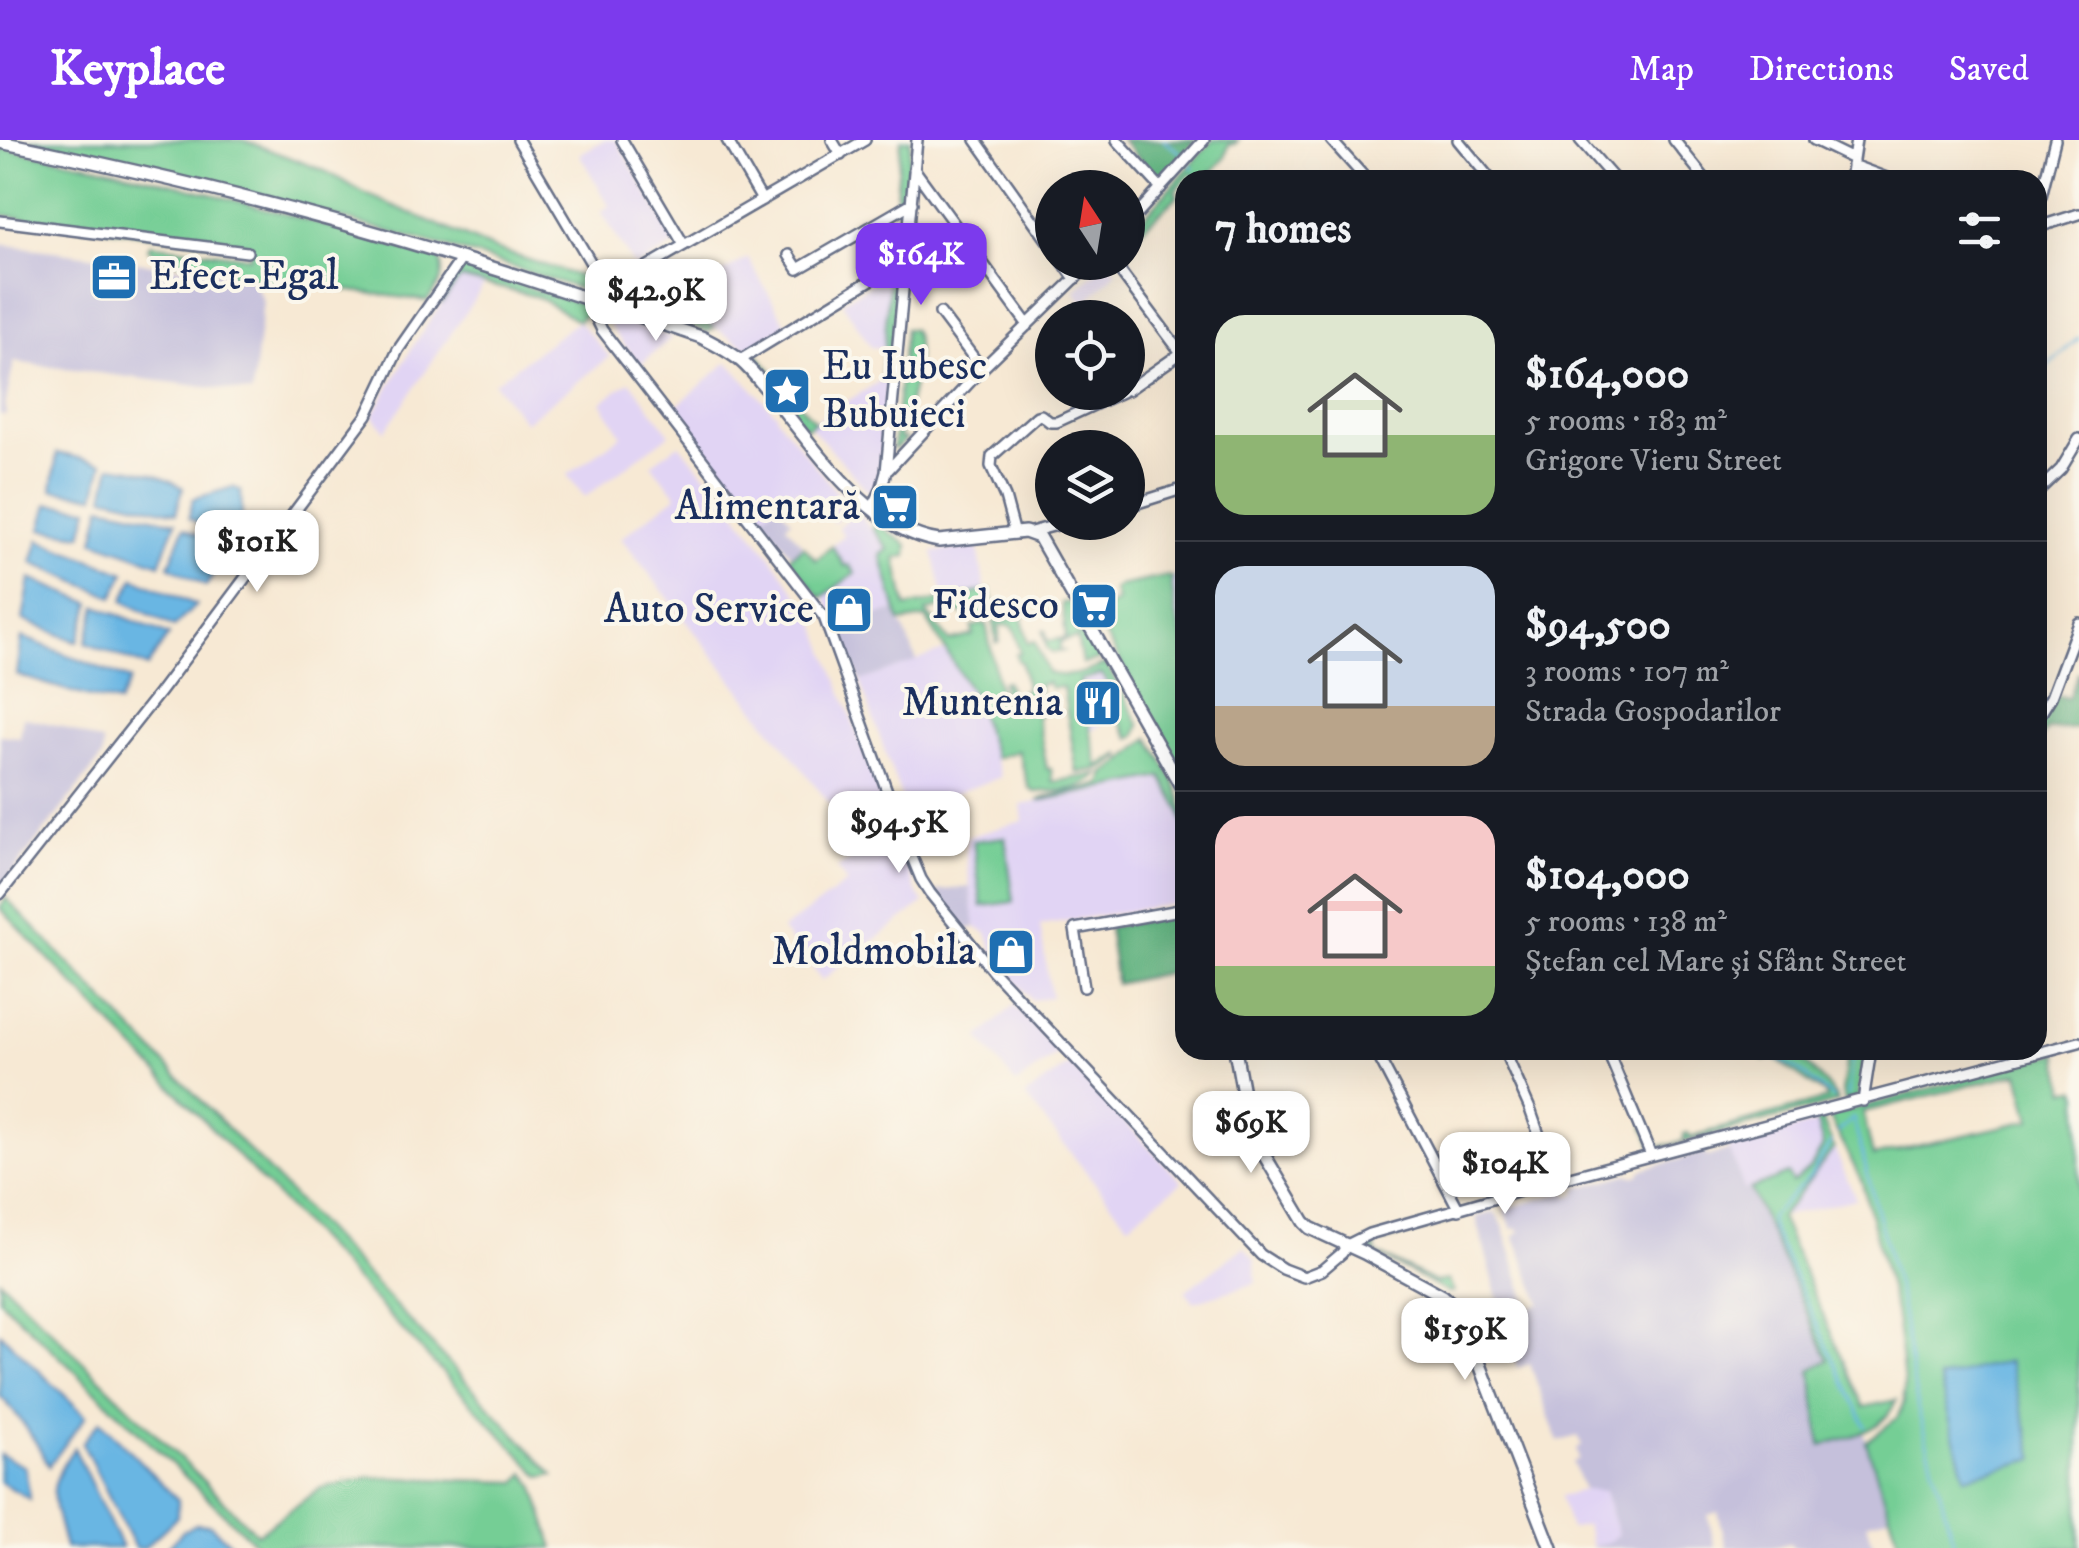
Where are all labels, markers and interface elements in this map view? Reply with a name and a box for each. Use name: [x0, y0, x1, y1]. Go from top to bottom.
text: Keyplace: [50, 40, 225, 100]
text: Map: [1629, 48, 1694, 92]
text: Directions: [1749, 48, 1894, 92]
text: Saved: [1949, 48, 2029, 92]
north arrow: [1035, 170, 1145, 280]
map controls: [1035, 170, 1145, 540]
icon: filters: [1952, 203, 2007, 258]
text: 7 homes: [1215, 204, 1351, 256]
pin: $164K: [851, 223, 991, 308]
text: $164K: [878, 235, 964, 275]
office icon: Efect-Egal: [88, 251, 140, 303]
place label: Efect-Egal: [149, 251, 339, 303]
pin: $42.9K: [575, 259, 737, 344]
text: $42.9K: [607, 271, 705, 311]
button: locate: [1035, 300, 1145, 410]
place label: Eu Iubesc Bubuieci: [822, 341, 987, 441]
text: $164,000: [1525, 349, 1689, 401]
icon: home: [1295, 355, 1415, 475]
place icon: Eu Iubesc Bubuieci: [761, 365, 813, 417]
text: 5 rooms · 183 m²: [1525, 401, 1727, 441]
button: layers: [1035, 430, 1145, 540]
text: Grigore Vieru Street: [1525, 441, 1782, 481]
place label: Alimentară: [675, 481, 860, 533]
supermarket icon: Alimentară: [869, 481, 921, 533]
pin: $101K: [187, 510, 327, 595]
text: $101K: [217, 522, 297, 562]
place label: Fidesco: [932, 580, 1059, 632]
supermarket icon: Fidesco: [1068, 580, 1120, 632]
place label: Auto Service: [604, 584, 814, 636]
shop icon: Auto Service: [823, 584, 875, 636]
text: $94,500: [1525, 600, 1671, 652]
icon: home: [1295, 606, 1415, 726]
text: 3 rooms · 107 m²: [1525, 652, 1729, 692]
place label: Muntenia: [902, 677, 1063, 729]
restaurant icon: Muntenia: [1072, 677, 1124, 729]
text: Strada Gospodarilor: [1525, 692, 1781, 732]
pin: $94.5K: [818, 791, 980, 876]
text: $94.5K: [850, 803, 948, 843]
text: $104,000: [1525, 850, 1690, 902]
icon: home: [1295, 856, 1415, 976]
text: 5 rooms · 138 m²: [1525, 902, 1727, 942]
place label: Moldmobila: [772, 926, 976, 978]
shop icon: Moldmobila: [985, 926, 1037, 978]
text: Ștefan cel Mare și Sfânt Street: [1525, 942, 1907, 982]
pin: $69K: [1192, 1091, 1310, 1176]
text: $69K: [1215, 1103, 1287, 1143]
pin: $104K: [1435, 1132, 1575, 1217]
text: $104K: [1461, 1144, 1549, 1184]
pin: $159K: [1395, 1298, 1535, 1383]
text: $159K: [1423, 1310, 1507, 1350]

